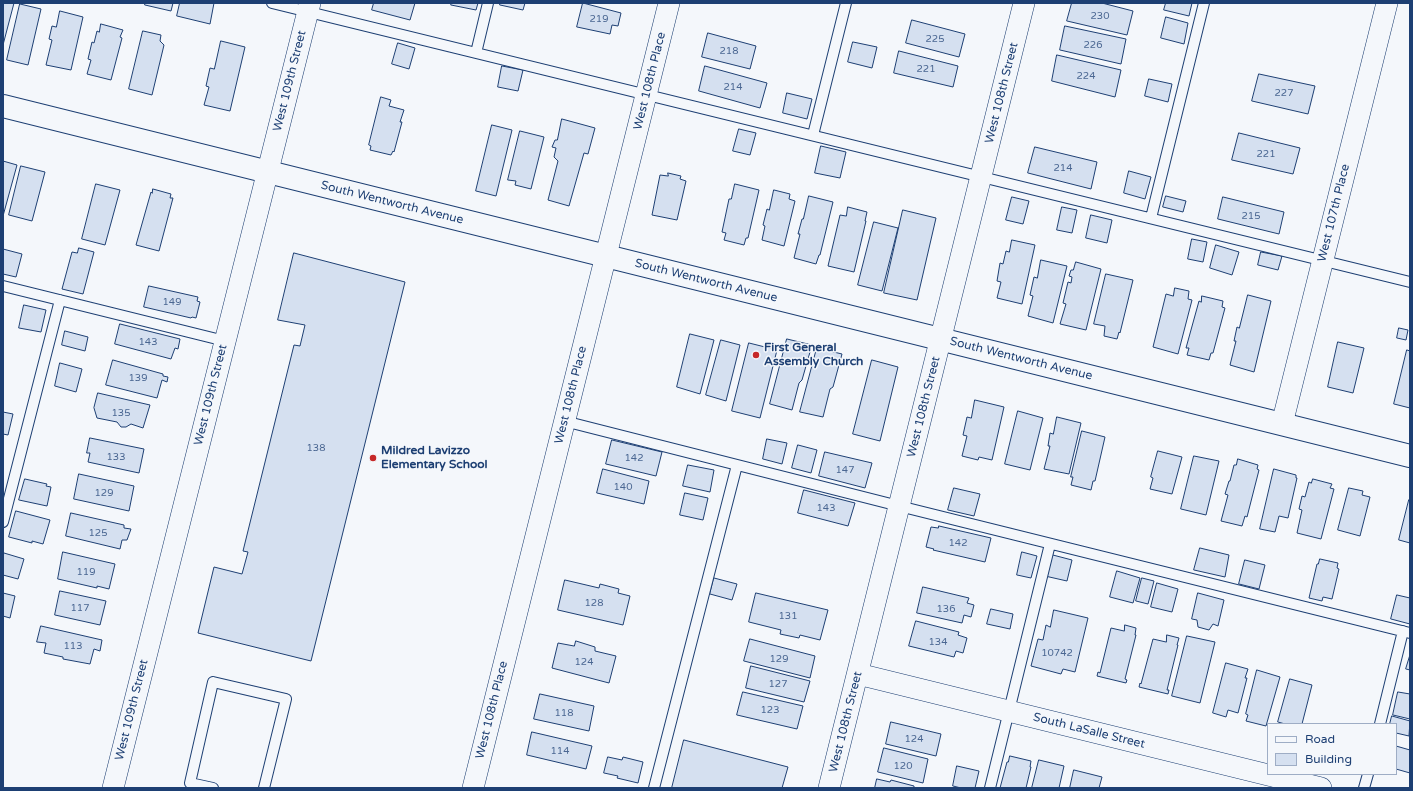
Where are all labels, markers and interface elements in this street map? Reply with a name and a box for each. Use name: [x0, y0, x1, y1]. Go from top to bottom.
house number: 230: [1091, 10, 1109, 22]
house number: 219: [590, 13, 608, 25]
street label: West 109th Street: [270, 29, 310, 133]
street label: West 108th Place: [631, 31, 669, 131]
house number: 225: [926, 33, 944, 45]
house number: 226: [1084, 39, 1102, 51]
street label: West 108th Street: [982, 41, 1022, 145]
house number: 218: [720, 45, 738, 57]
house number: 221: [917, 63, 935, 75]
house number: 224: [1077, 70, 1095, 82]
house number: 214: [724, 81, 742, 93]
house number: 227: [1275, 87, 1293, 99]
house number: 221: [1257, 148, 1275, 160]
house number: 214: [1054, 162, 1072, 174]
street label: West 107th Place: [1315, 163, 1353, 263]
street label: South Wentworth Avenue: [319, 178, 465, 228]
house number: 215: [1242, 210, 1260, 222]
street label: South Wentworth Avenue: [633, 256, 779, 306]
house number: 149: [163, 296, 181, 308]
street label: South Wentworth Avenue: [948, 334, 1094, 384]
house number: 143: [139, 336, 157, 348]
place label: First General Assembly Church: [764, 341, 863, 369]
street label: West 109th Street: [191, 343, 231, 447]
street label: West 108th Place: [552, 345, 590, 445]
marker: First General Assembly Church: [751, 350, 761, 360]
street label: West 108th Street: [904, 355, 944, 459]
house number: 139: [129, 372, 147, 384]
house number: 135: [112, 407, 130, 419]
house number: 138: [307, 442, 325, 454]
place label: Mildred Lavizzo Elementary School: [381, 444, 488, 472]
house number: 133: [107, 451, 125, 463]
house number: 142: [625, 452, 643, 464]
marker: Mildred Lavizzo Elementary School: [368, 453, 378, 463]
house number: 147: [836, 464, 854, 476]
house number: 140: [614, 481, 632, 493]
house number: 129: [95, 487, 113, 499]
house number: 143: [817, 502, 835, 514]
house number: 125: [89, 527, 107, 539]
house number: 142: [949, 537, 967, 549]
house number: 119: [77, 566, 95, 578]
house number: 128: [585, 597, 603, 609]
house number: 117: [71, 602, 89, 614]
house number: 136: [937, 603, 955, 615]
house number: 131: [779, 610, 797, 622]
house number: 134: [929, 636, 947, 648]
house number: 113: [64, 640, 82, 652]
house number: 10742: [1041, 647, 1073, 659]
house number: 129: [770, 653, 788, 665]
house number: 124: [575, 656, 593, 668]
street label: West 109th Street: [112, 658, 152, 762]
street label: West 108th Place: [473, 660, 511, 760]
street label: West 108th Street: [826, 670, 866, 774]
house number: 127: [769, 678, 787, 690]
house number: 123: [761, 704, 779, 716]
house number: 118: [555, 707, 573, 719]
street label: South LaSalle Street: [1032, 710, 1146, 752]
legend: [1267, 723, 1397, 775]
text: Road: [1305, 732, 1335, 746]
house number: 124: [905, 733, 923, 745]
house number: 114: [551, 745, 569, 757]
text: Building: [1305, 752, 1352, 766]
house number: 120: [894, 760, 912, 772]

